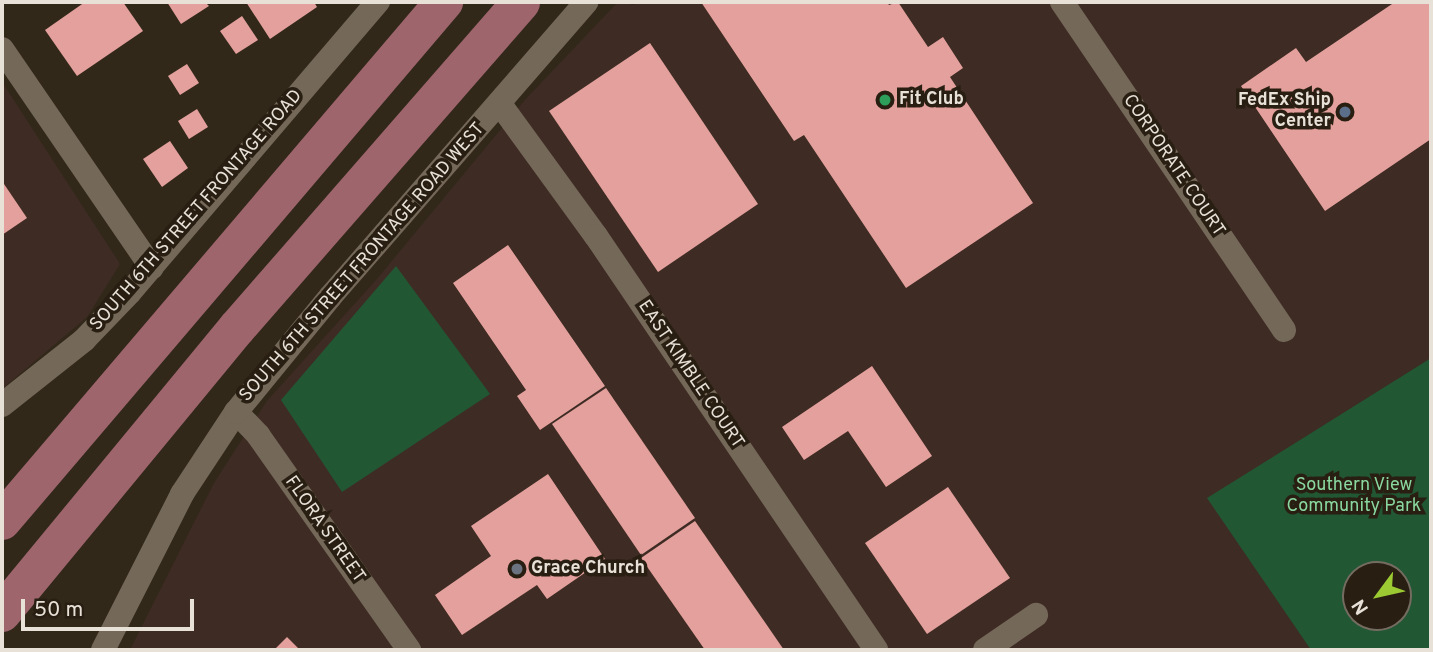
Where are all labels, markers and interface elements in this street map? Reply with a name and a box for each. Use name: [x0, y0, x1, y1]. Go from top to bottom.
street label: SOUTH 6TH STREET FRONTAGE ROAD: [86, 86, 308, 336]
place label: Fit Club: [899, 89, 964, 111]
street label: CORPORATE COURT: [1117, 91, 1229, 241]
place label: FedEx Ship Center: [1238, 91, 1331, 134]
marker: Fit Club: [877, 92, 893, 108]
marker: FedEx Ship Center: [1337, 104, 1353, 120]
street label: SOUTH 6TH STREET FRONTAGE ROAD WEST: [235, 119, 491, 407]
street label: EAST KIMBLE COURT: [632, 296, 748, 454]
street label: FLORA STREET: [279, 472, 369, 588]
park label: Southern View Community Park: [1287, 476, 1421, 518]
place label: Grace Church: [531, 558, 645, 580]
marker: Grace Church: [509, 561, 525, 577]
north arrow: [1342, 561, 1412, 631]
scale bar: [24, 586, 198, 630]
text: N: [1347, 594, 1375, 619]
text: 50 m: [34, 597, 83, 624]

